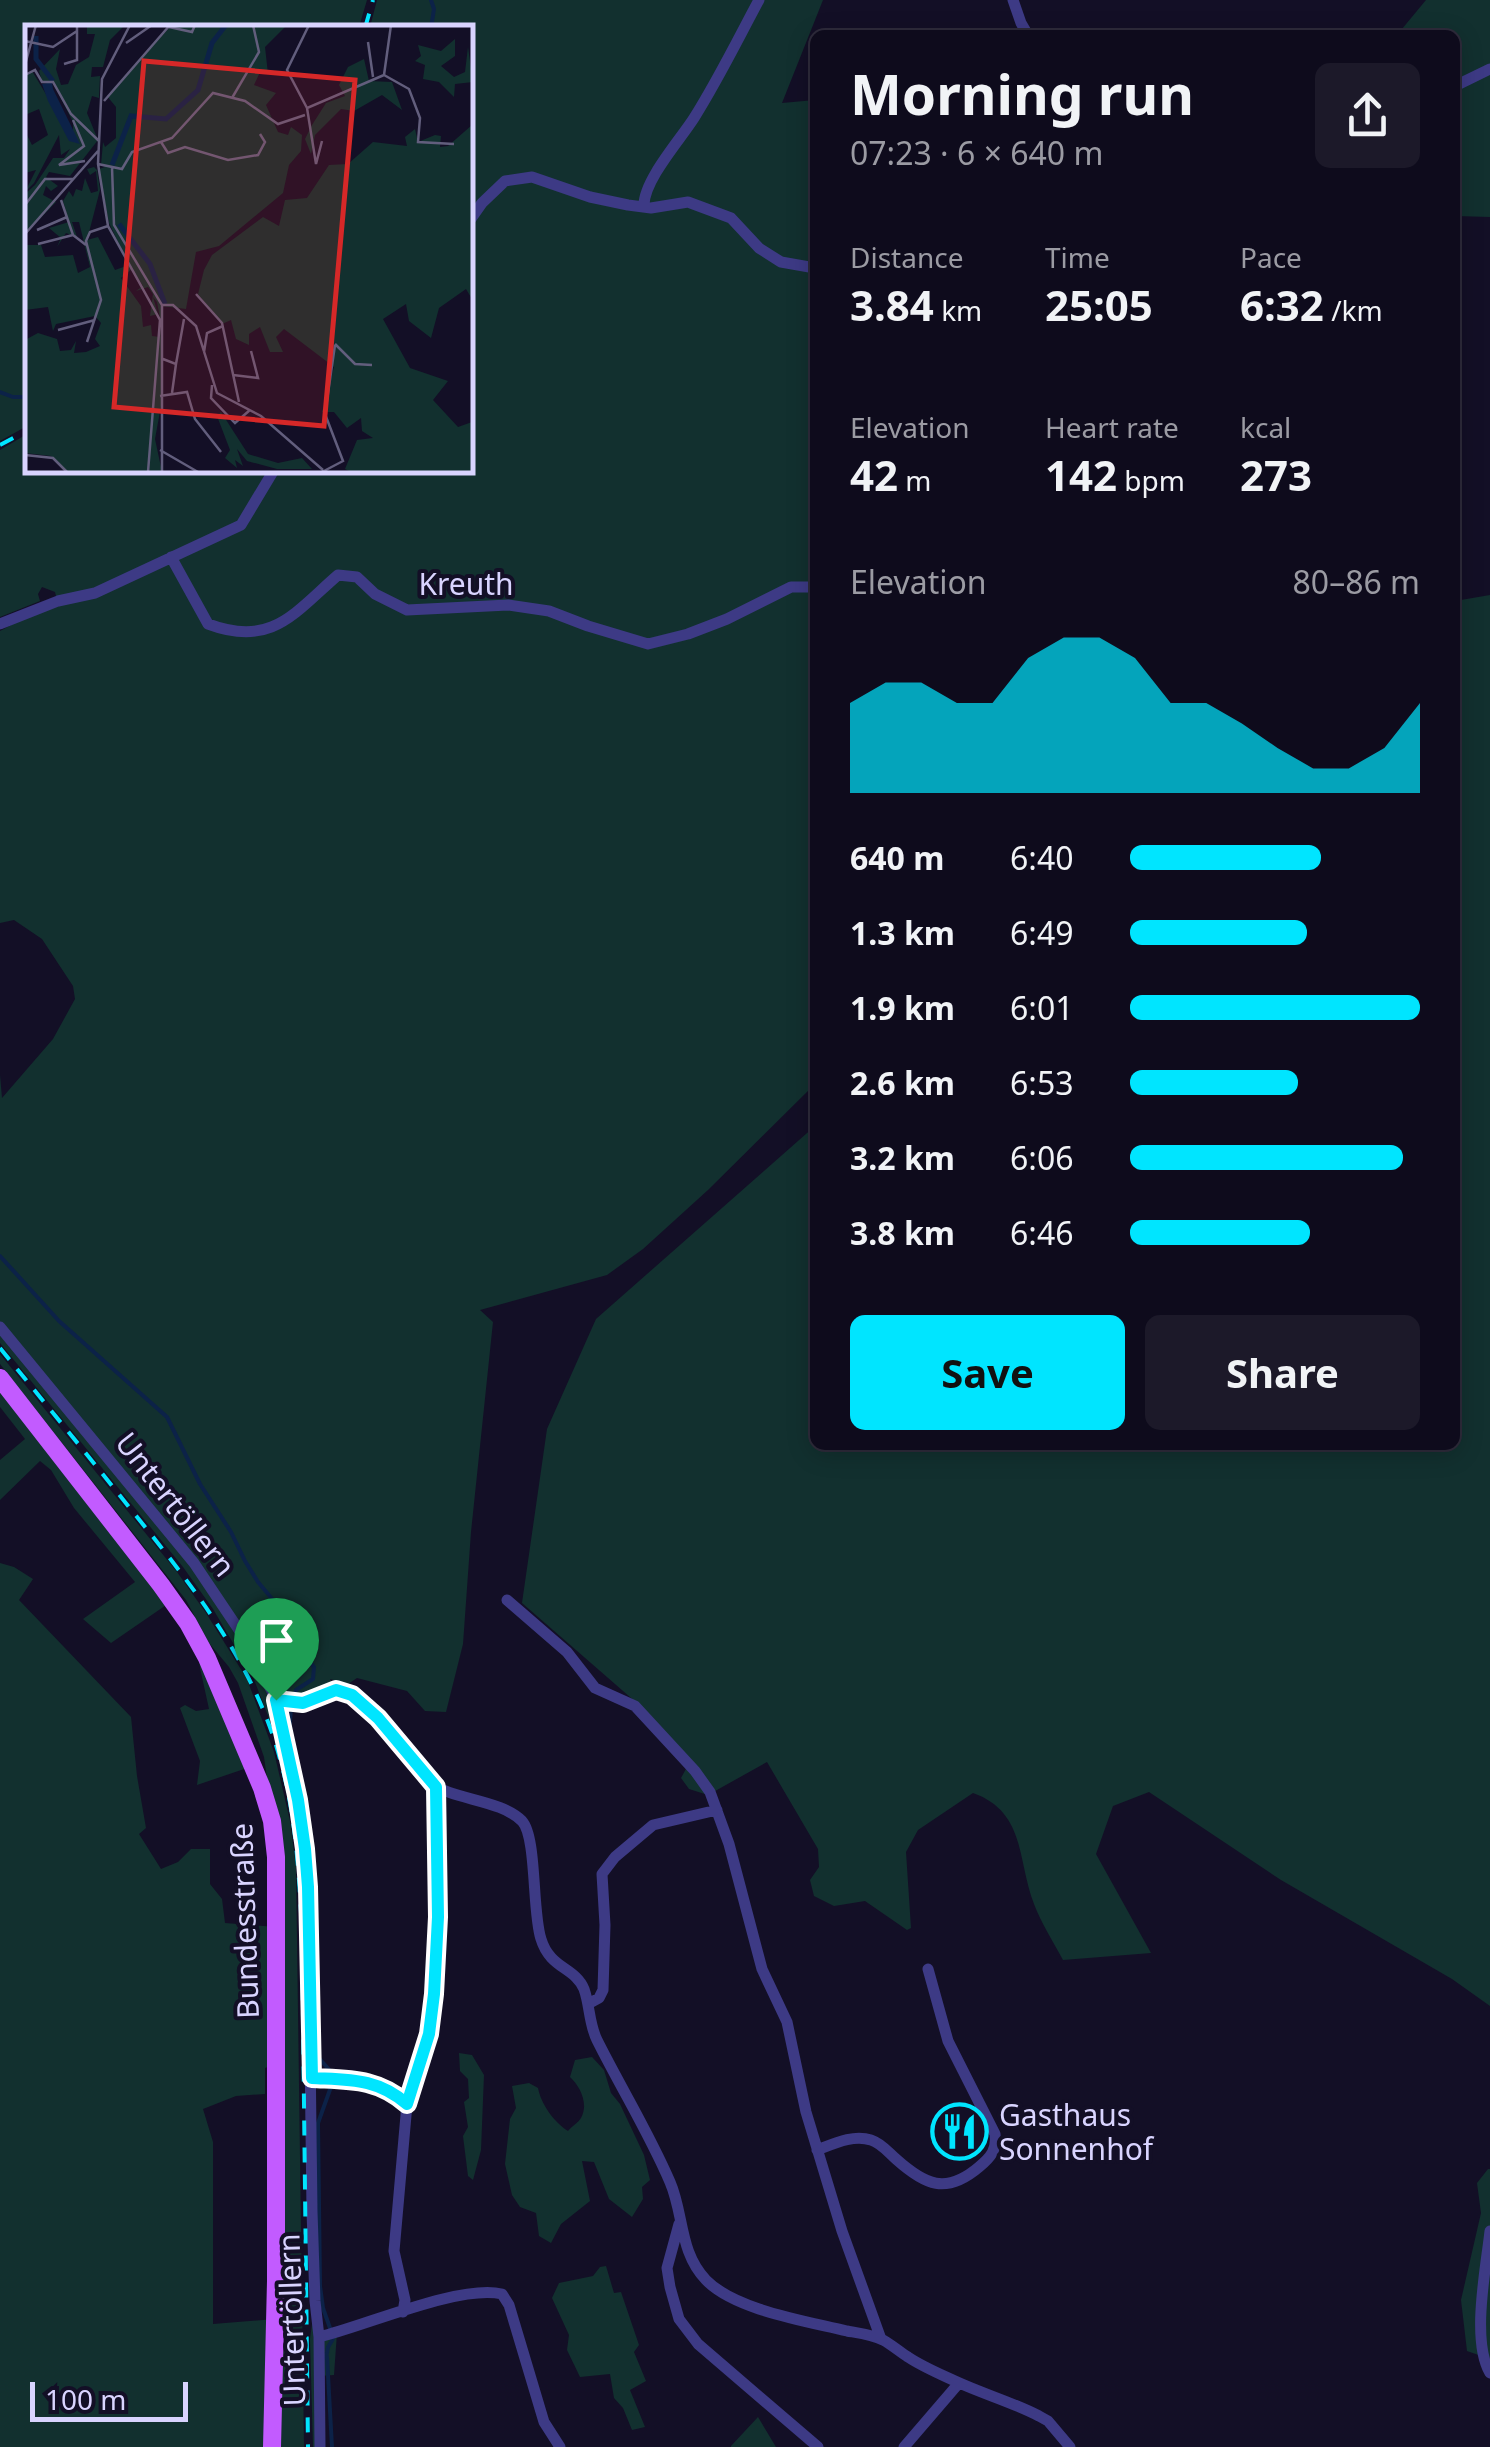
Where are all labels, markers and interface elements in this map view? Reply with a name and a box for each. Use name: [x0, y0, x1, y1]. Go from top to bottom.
inset map: [25, 25, 472, 472]
text: Morning run: [850, 56, 1194, 131]
button: share: [1315, 63, 1420, 168]
text: 07:23 · 6 × 640 m: [850, 131, 1103, 174]
text: Distance: [850, 238, 963, 276]
text: Time: [1045, 238, 1110, 276]
text: Pace: [1240, 238, 1302, 276]
text: 3.84: [850, 276, 934, 333]
text: 25:05: [1045, 276, 1153, 333]
text: 6:32: [1240, 276, 1324, 333]
text: km: [934, 291, 982, 329]
text: /km: [1324, 291, 1383, 329]
text: Elevation: [850, 408, 970, 446]
text: Heart rate: [1045, 408, 1179, 446]
text: kcal: [1240, 408, 1291, 446]
text: 42: [850, 446, 898, 503]
text: 142: [1045, 446, 1117, 503]
text: 273: [1240, 446, 1312, 503]
text: m: [898, 461, 932, 499]
text: bpm: [1117, 461, 1185, 499]
text: Elevation: [850, 560, 987, 603]
text: 80–86 m: [1293, 560, 1420, 603]
street label: Kreuth: [418, 563, 514, 604]
text: 640 m: [850, 836, 944, 879]
text: 6:40: [1010, 836, 1074, 879]
text: 1.3 km: [850, 911, 955, 954]
text: 6:49: [1010, 911, 1074, 954]
text: 1.9 km: [850, 986, 955, 1029]
text: 6:01: [1010, 986, 1074, 1029]
text: 2.6 km: [850, 1061, 955, 1104]
text: 6:53: [1010, 1061, 1074, 1104]
text: 3.2 km: [850, 1136, 955, 1179]
text: 6:06: [1010, 1136, 1074, 1179]
text: 3.8 km: [850, 1211, 955, 1254]
text: 6:46: [1010, 1211, 1074, 1254]
button: Save: [850, 1315, 1125, 1430]
button: Share: [1145, 1315, 1420, 1430]
street label: Untertöllern: [107, 1423, 245, 1585]
pin: [234, 1598, 319, 1701]
icon: arrive: [249, 1613, 304, 1668]
street label: Bundesstraße: [220, 1822, 268, 2020]
place label: Gasthaus Sonnenhof: [999, 2094, 1155, 2169]
restaurant icon: Gasthaus Sonnenhof: [930, 2101, 990, 2161]
street label: Untertöllern: [267, 2233, 315, 2407]
scale bar: [30, 2377, 188, 2422]
text: 100 m: [45, 2380, 127, 2418]

